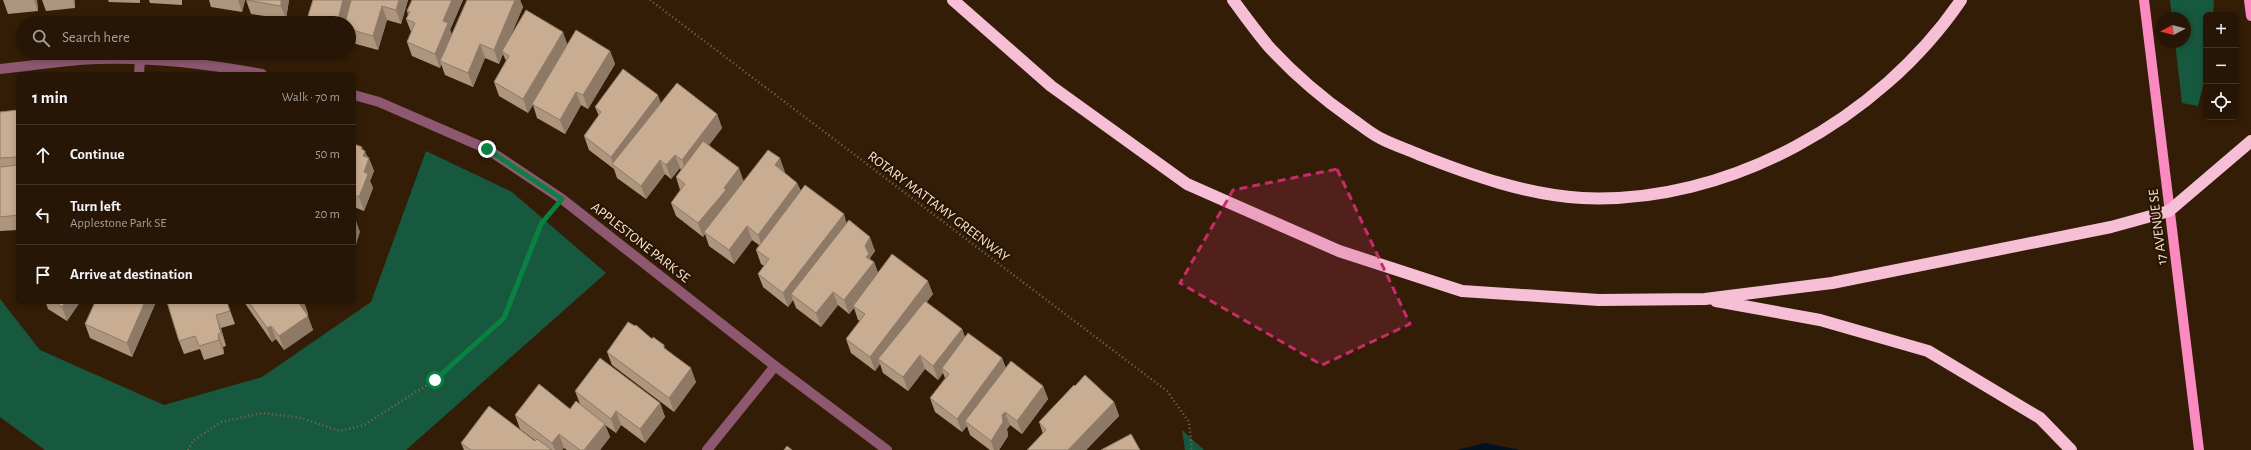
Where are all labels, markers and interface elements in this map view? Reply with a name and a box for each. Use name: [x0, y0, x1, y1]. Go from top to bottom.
north arrow: [2155, 12, 2191, 48]
map controls: [2203, 12, 2239, 120]
button: +: [2203, 12, 2239, 48]
search box: [16, 16, 356, 60]
icon: search: [30, 27, 52, 49]
text: Search here: [62, 30, 130, 45]
button: −: [2203, 48, 2239, 84]
button: locate: [2203, 84, 2239, 120]
text: 1 min: [32, 89, 68, 106]
text: Walk · 70 m: [282, 91, 340, 104]
route end: [478, 140, 496, 158]
icon: ahead: [32, 144, 54, 166]
text: Continue: [70, 147, 125, 162]
text: 50 m: [315, 148, 340, 161]
street label: ROTARY MATTAMY GREENWAY: [865, 149, 1012, 265]
street label: 17 AVENUE SE: [2146, 188, 2170, 266]
text: Turn left: [70, 199, 121, 214]
street label: APPLESTONE PARK SE: [588, 200, 693, 286]
icon: left: [32, 204, 54, 226]
text: 20 m: [315, 208, 340, 221]
text: Applestone Park SE: [70, 217, 167, 230]
icon: arrive: [32, 264, 54, 286]
text: Arrive at destination: [70, 267, 193, 282]
route start: [426, 371, 444, 389]

